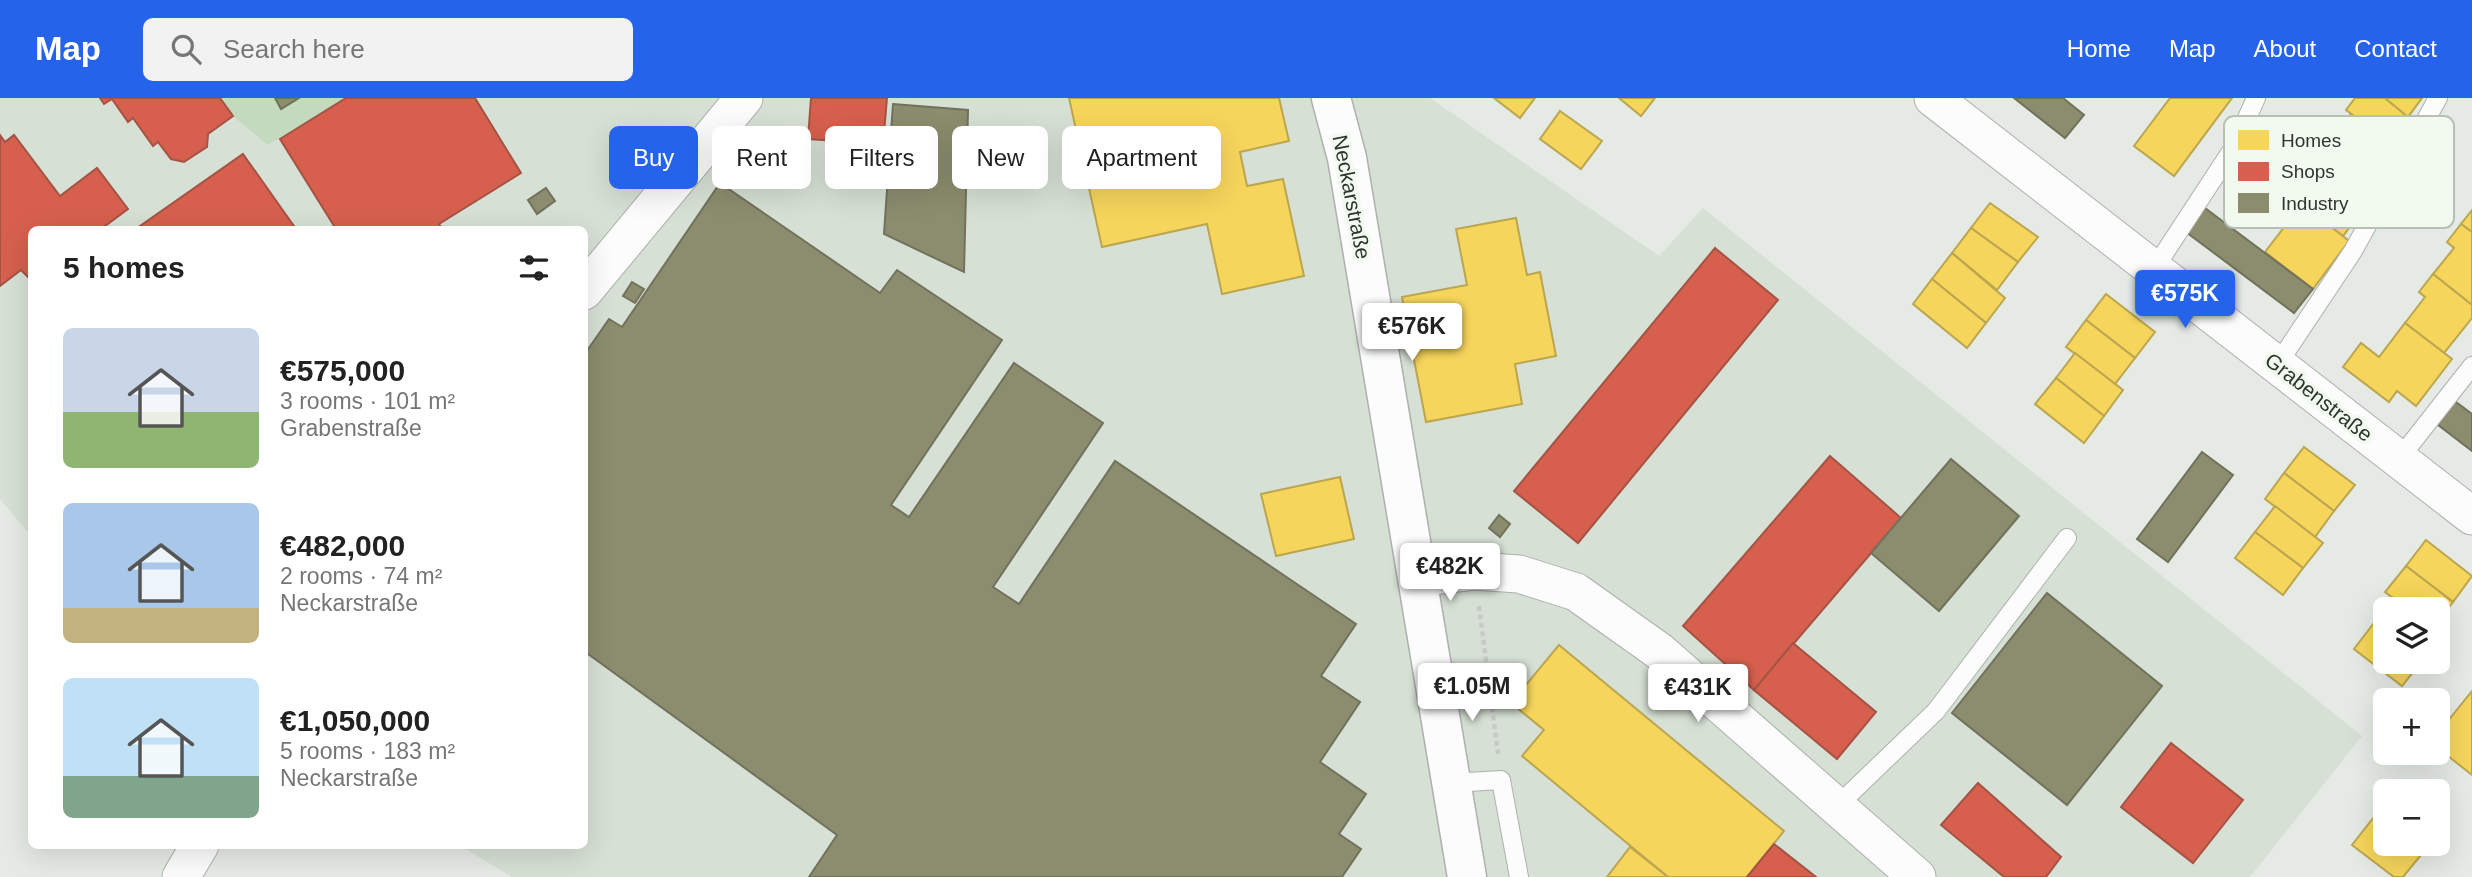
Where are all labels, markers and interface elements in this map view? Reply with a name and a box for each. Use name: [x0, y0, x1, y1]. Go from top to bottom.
search box: [143, 18, 633, 81]
text: Map: [35, 30, 101, 67]
icon: search: [167, 30, 205, 68]
text: Search here: [223, 34, 365, 64]
text: Home: [2067, 35, 2131, 62]
text: Map: [2169, 35, 2216, 62]
text: About: [2254, 35, 2316, 62]
text: Contact: [2354, 35, 2437, 62]
legend: [2224, 116, 2454, 228]
chip: Buy: [609, 126, 698, 189]
chip: Rent: [712, 126, 811, 189]
chip: Filters: [825, 126, 938, 189]
chip: New: [952, 126, 1048, 189]
chip: Apartment: [1062, 126, 1221, 189]
text: Homes: [2281, 130, 2341, 151]
street label: Neckarstraße: [1329, 133, 1375, 261]
text: Shops: [2281, 161, 2335, 182]
text: Industry: [2281, 193, 2349, 214]
icon: filters: [515, 249, 553, 287]
text: 5 homes: [63, 251, 185, 284]
pin: €575K: [2136, 271, 2234, 330]
text: €575K: [2151, 280, 2219, 306]
pin: €576K: [1363, 303, 1461, 363]
text: €576K: [1378, 313, 1446, 339]
street label: Grabenstraße: [2261, 348, 2377, 446]
text: €575,000: [280, 354, 405, 387]
icon: home: [119, 356, 203, 440]
text: 3 rooms · 101 m²: [280, 388, 455, 414]
text: Grabenstraße: [280, 415, 422, 441]
text: €482,000: [280, 529, 405, 562]
icon: home: [119, 531, 203, 615]
pin: €482K: [1401, 544, 1499, 603]
text: €482K: [1416, 553, 1484, 579]
text: 2 rooms · 74 m²: [280, 563, 442, 589]
text: Neckarstraße: [280, 590, 418, 616]
map controls: [2373, 597, 2450, 856]
button: layers: [2373, 597, 2450, 674]
pin: €1.05M: [1415, 664, 1529, 723]
pin: €431K: [1649, 664, 1747, 724]
text: €1.05M: [1434, 673, 1510, 699]
text: €431K: [1664, 674, 1732, 700]
button: +: [2373, 688, 2450, 765]
text: €1,050,000: [280, 704, 430, 737]
icon: home: [119, 706, 203, 790]
text: 5 rooms · 183 m²: [280, 738, 455, 764]
text: Neckarstraße: [280, 765, 418, 791]
button: −: [2373, 779, 2450, 856]

